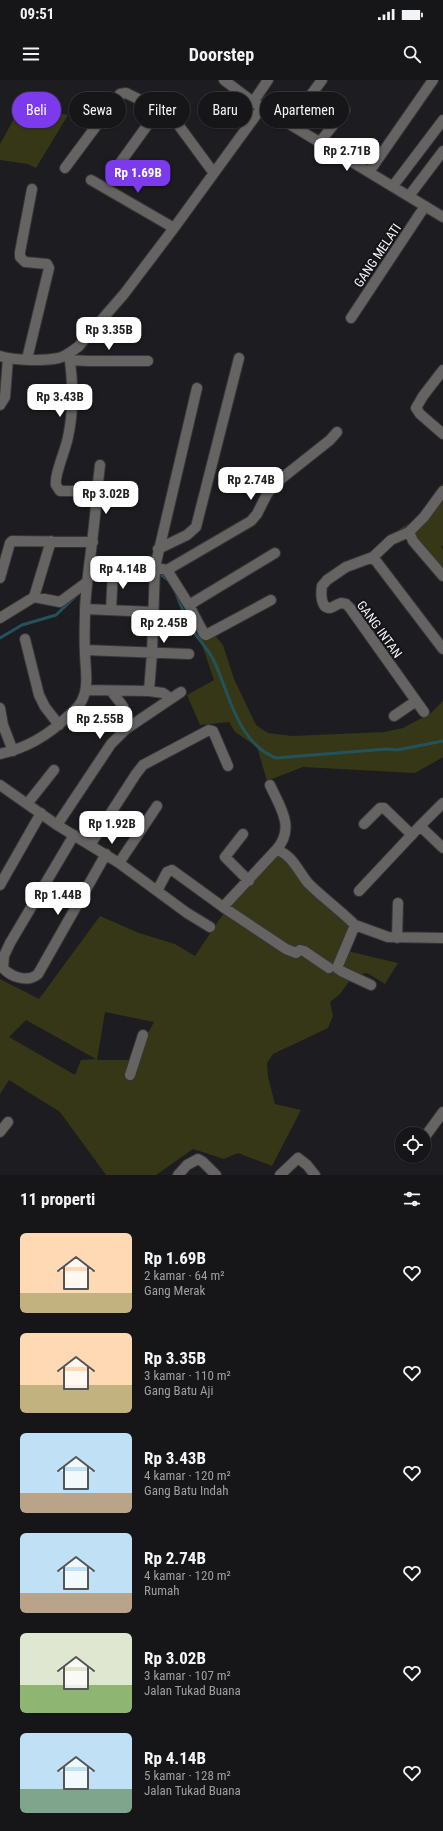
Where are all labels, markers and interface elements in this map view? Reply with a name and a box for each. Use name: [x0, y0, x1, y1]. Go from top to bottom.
text: 09:51: [20, 5, 54, 23]
icon: menu: [20, 43, 42, 65]
icon: search: [401, 43, 423, 65]
text: Doorstep: [189, 44, 254, 65]
chip: Beli: [12, 92, 61, 128]
chip: Sewa: [69, 92, 126, 128]
chip: Filter: [134, 92, 190, 128]
chip: Baru: [198, 92, 252, 128]
chip: Apartemen: [260, 92, 349, 128]
pin: Rp 2.71B: [306, 138, 388, 172]
text: Rp 2.71B: [323, 143, 371, 158]
pin: Rp 1.69B: [97, 160, 179, 194]
text: Rp 1.69B: [114, 165, 162, 180]
street label: GANG MELATI: [351, 221, 404, 290]
pin: Rp 3.35B: [68, 317, 150, 351]
text: Rp 3.35B: [85, 322, 133, 337]
pin: Rp 3.43B: [19, 384, 101, 418]
text: Rp 3.43B: [36, 389, 84, 404]
pin: Rp 2.74B: [210, 467, 292, 501]
text: Rp 2.74B: [227, 472, 275, 487]
pin: Rp 3.02B: [65, 481, 147, 515]
text: Rp 3.02B: [82, 486, 130, 501]
pin: Rp 4.14B: [82, 556, 164, 590]
text: Rp 4.14B: [99, 561, 147, 576]
street label: GANG INTAN: [354, 598, 405, 661]
pin: Rp 2.45B: [123, 610, 205, 644]
text: Rp 2.45B: [140, 615, 188, 630]
pin: Rp 2.55B: [59, 706, 141, 740]
text: Rp 2.55B: [76, 711, 124, 726]
pin: Rp 1.92B: [71, 811, 153, 845]
text: Rp 1.92B: [88, 816, 136, 831]
pin: Rp 1.44B: [17, 882, 99, 916]
text: Rp 1.44B: [34, 887, 82, 902]
map controls: [395, 1127, 431, 1163]
button: locate: [395, 1127, 431, 1163]
icon: filters: [401, 1188, 423, 1210]
text: 11 properti: [20, 1189, 95, 1209]
text: Rp 1.69B: [144, 1248, 206, 1268]
icon: home: [52, 1249, 100, 1297]
icon: heart: [401, 1262, 423, 1284]
text: 2 kamar · 64 m²: [144, 1268, 225, 1283]
text: Gang Merak: [144, 1283, 205, 1298]
text: Rp 3.35B: [144, 1348, 206, 1368]
icon: home: [52, 1349, 100, 1397]
icon: heart: [401, 1362, 423, 1384]
text: 3 kamar · 110 m²: [144, 1368, 231, 1383]
text: Gang Batu Aji: [144, 1383, 213, 1398]
text: Rp 3.43B: [144, 1448, 206, 1468]
icon: home: [52, 1449, 100, 1497]
icon: heart: [401, 1462, 423, 1484]
text: 4 kamar · 120 m²: [144, 1468, 231, 1483]
text: Gang Batu Indah: [144, 1483, 229, 1498]
text: Rp 2.74B: [144, 1548, 206, 1568]
icon: home: [52, 1549, 100, 1597]
icon: heart: [401, 1562, 423, 1584]
text: 4 kamar · 120 m²: [144, 1568, 231, 1583]
text: Rumah: [144, 1583, 179, 1598]
text: Rp 3.02B: [144, 1648, 206, 1668]
icon: home: [52, 1649, 100, 1697]
icon: heart: [401, 1662, 423, 1684]
text: 3 kamar · 107 m²: [144, 1668, 231, 1683]
text: Jalan Tukad Buana: [144, 1683, 241, 1698]
text: Rp 4.14B: [144, 1748, 206, 1768]
icon: home: [52, 1749, 100, 1797]
icon: heart: [401, 1762, 423, 1784]
text: 5 kamar · 128 m²: [144, 1768, 231, 1783]
text: Jalan Tukad Buana: [144, 1783, 241, 1798]

